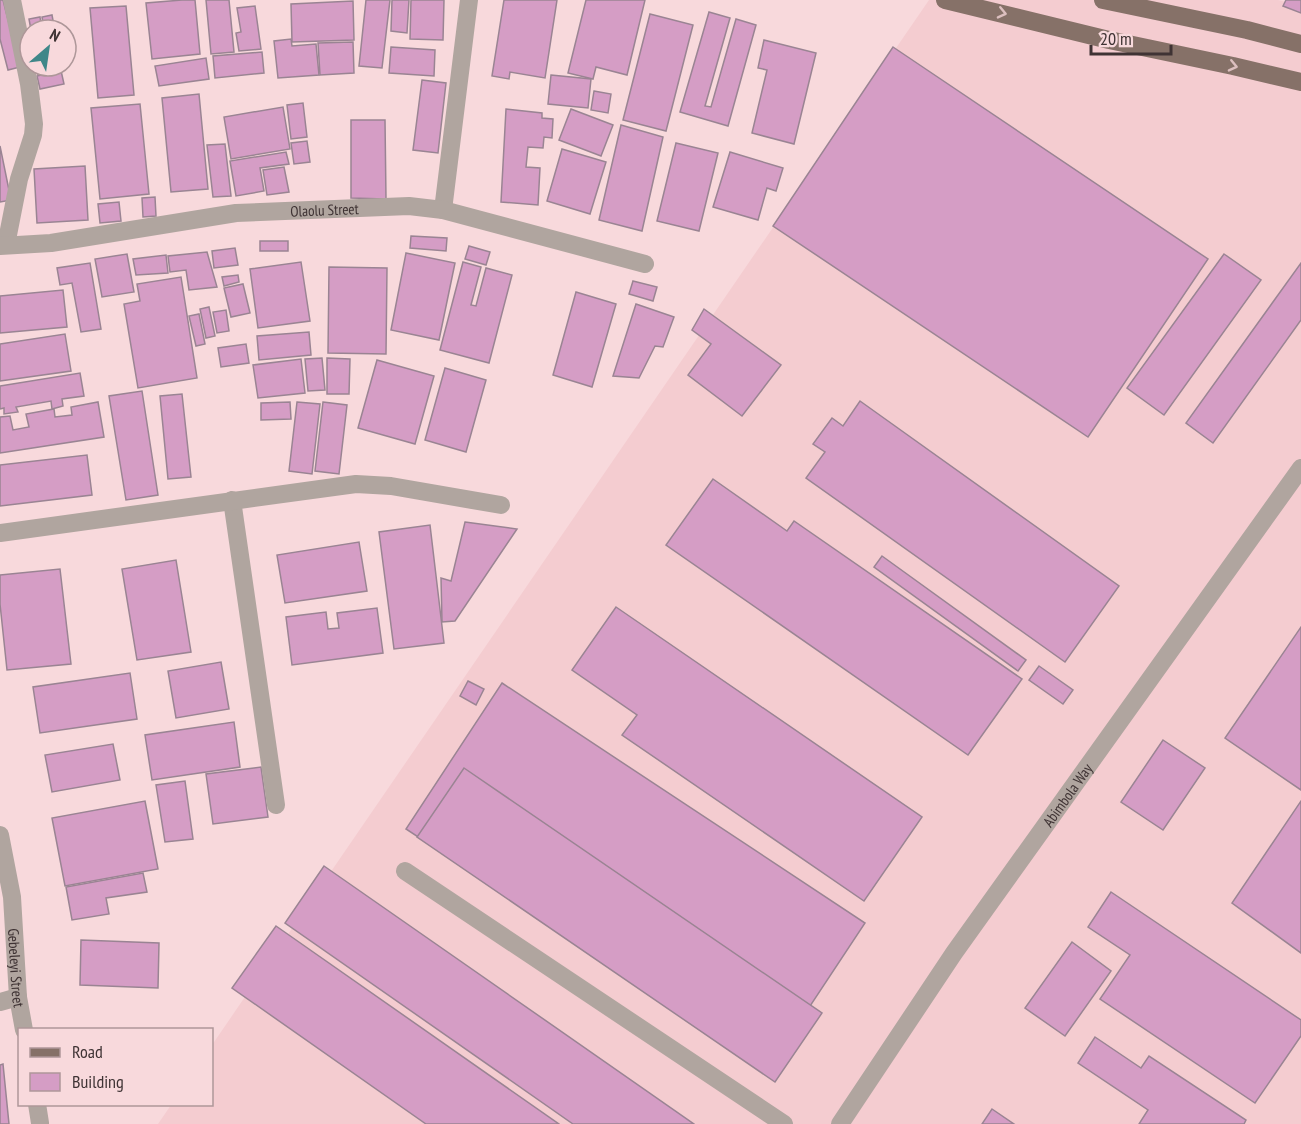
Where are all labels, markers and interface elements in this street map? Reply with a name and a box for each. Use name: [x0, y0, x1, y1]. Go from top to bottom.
one-way arrow: [997, 6, 1007, 19]
north arrow: [18, 18, 78, 78]
scale bar: [1091, 18, 1170, 56]
text: N: [47, 24, 64, 46]
text: 20 m: [1100, 27, 1132, 50]
one-way arrow: [1228, 59, 1238, 72]
street label: Olaolu Street: [290, 199, 359, 220]
street label: Abimbola Way: [1038, 759, 1096, 830]
street label: Gebeleyi Street: [4, 928, 29, 1009]
legend: [18, 1028, 213, 1106]
text: Road: [72, 1040, 103, 1063]
text: Building: [72, 1070, 124, 1093]

